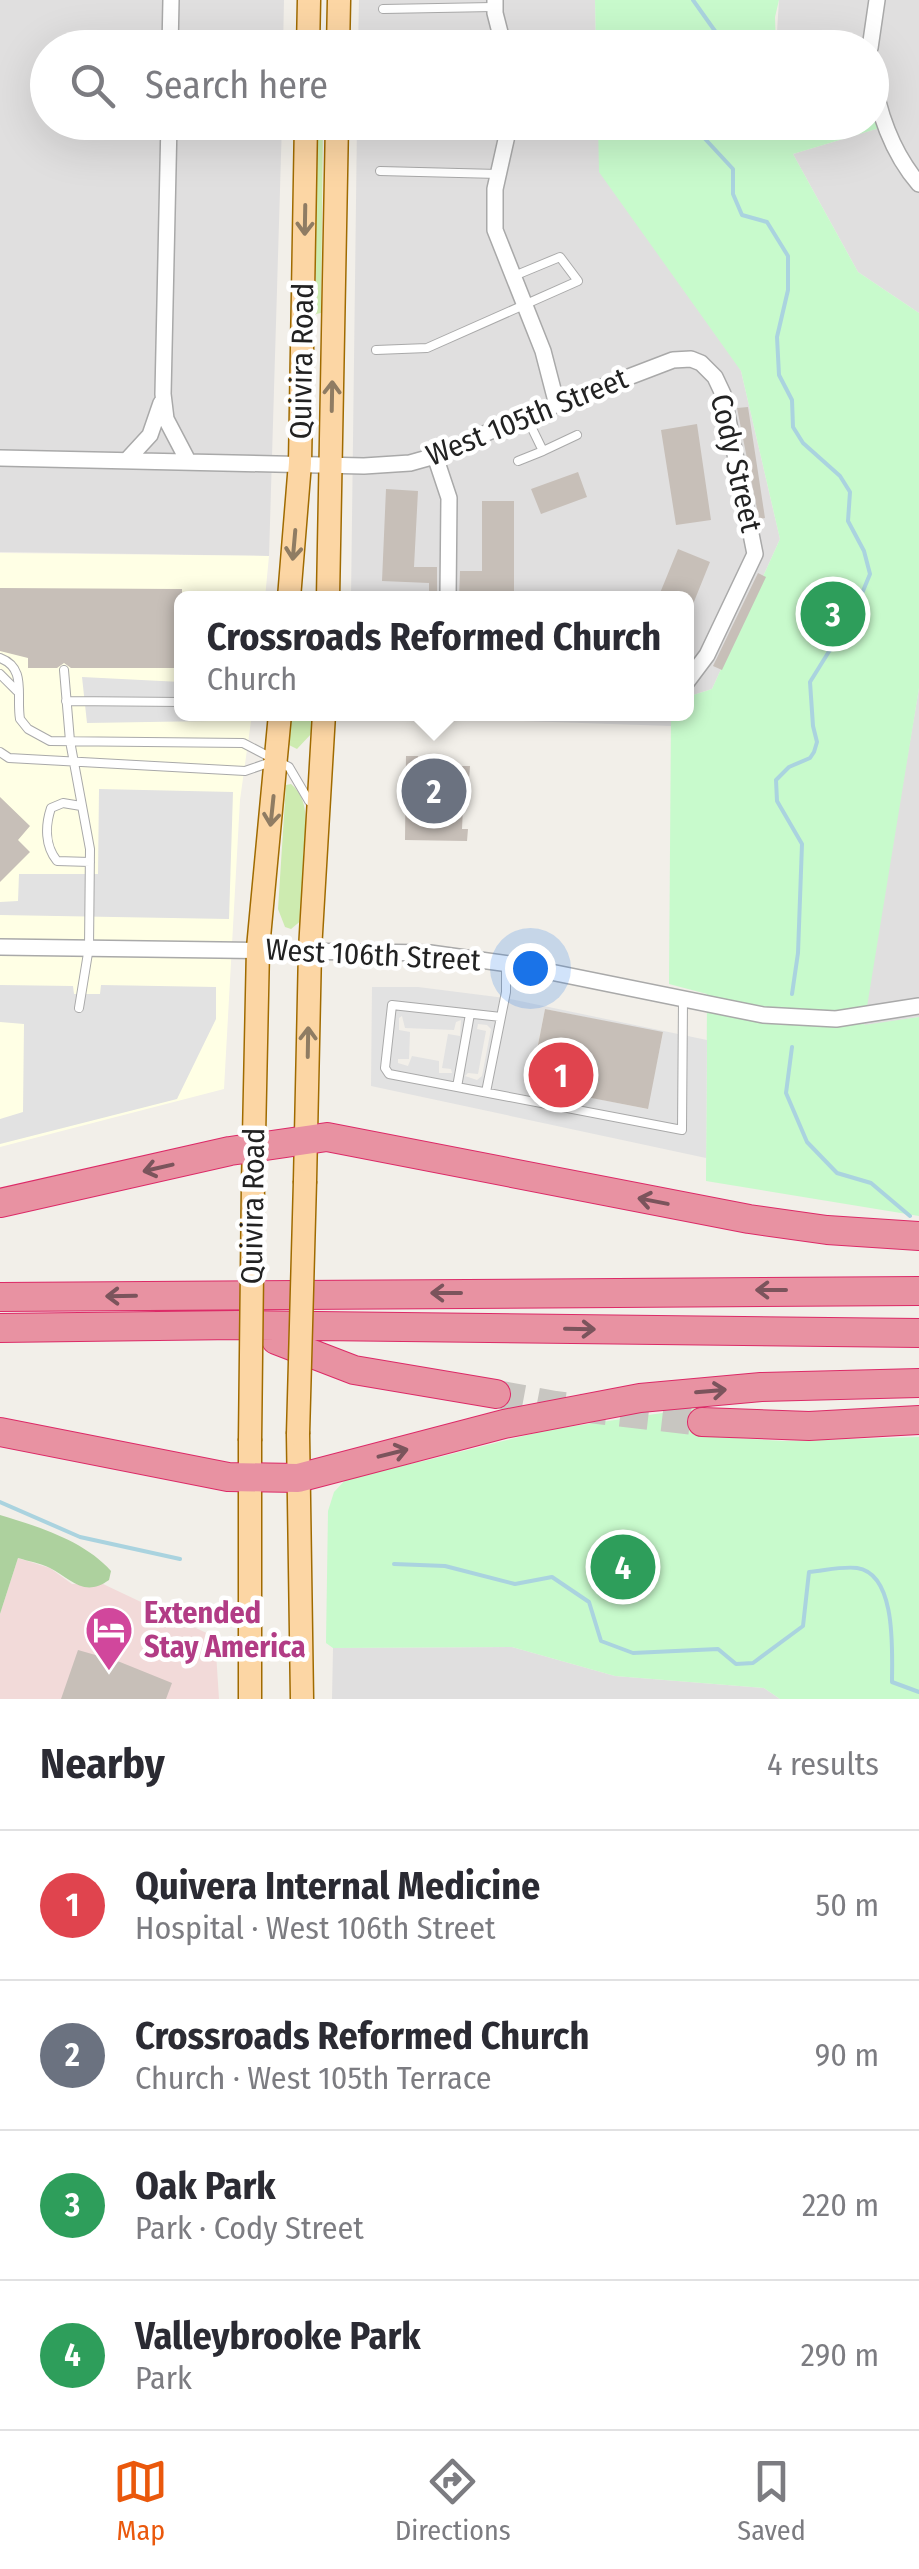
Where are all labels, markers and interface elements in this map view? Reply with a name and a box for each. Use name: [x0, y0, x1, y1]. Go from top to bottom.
search box: [30, 30, 889, 140]
icon: search: [65, 58, 120, 113]
text: Search here: [145, 62, 328, 108]
one-way arrow: [295, 203, 314, 235]
street label: Quivira Road: [283, 282, 321, 440]
street label: West 105th Street: [421, 360, 633, 474]
one-way arrow: [323, 381, 342, 413]
street label: Cody Street: [703, 390, 769, 536]
one-way arrow: [284, 528, 303, 560]
pin: 3: [800, 576, 866, 652]
popup: [174, 591, 694, 721]
text: Crossroads Reformed Church: [207, 614, 661, 660]
text: Church: [207, 660, 297, 698]
pin: 2: [402, 754, 466, 828]
one-way arrow: [262, 794, 281, 826]
street label: West 106th Street: [265, 931, 482, 979]
your location: [505, 943, 556, 994]
one-way arrow: [298, 1027, 317, 1059]
pin: 1: [528, 1038, 594, 1112]
street label: Quivira Road: [234, 1127, 272, 1285]
one-way arrow: [143, 1160, 175, 1178]
one-way arrow: [637, 1191, 670, 1210]
one-way arrow: [756, 1280, 788, 1300]
one-way arrow: [431, 1283, 463, 1302]
one-way arrow: [106, 1286, 138, 1305]
one-way arrow: [562, 1320, 595, 1338]
one-way arrow: [694, 1381, 727, 1400]
one-way arrow: [376, 1443, 408, 1461]
pin: 4: [590, 1530, 656, 1604]
place label: Extended Stay America: [144, 1595, 306, 1665]
hotel icon: Extended Stay America: [83, 1604, 135, 1672]
text: Nearby: [40, 1739, 165, 1789]
text: 4 results: [767, 1745, 879, 1783]
text: Quivera Internal Medicine: [135, 1863, 540, 1909]
text: 1: [66, 1886, 79, 1924]
text: 50 m: [816, 1886, 879, 1924]
text: Hospital · West 106th Street: [135, 1909, 496, 1947]
text: Crossroads Reformed Church: [135, 2013, 589, 2059]
text: 2: [65, 2036, 80, 2074]
text: 90 m: [815, 2036, 879, 2074]
text: Church · West 105th Terrace: [135, 2059, 492, 2097]
text: Oak Park: [135, 2163, 276, 2209]
text: 3: [65, 2186, 80, 2224]
text: 220 m: [802, 2186, 879, 2224]
text: Park · Cody Street: [135, 2209, 364, 2247]
text: Valleybrooke Park: [135, 2313, 421, 2359]
text: 4: [64, 2336, 81, 2374]
text: 290 m: [801, 2336, 879, 2374]
text: Park: [135, 2359, 192, 2397]
tab: Map: [113, 2454, 168, 2547]
tab: Directions: [395, 2454, 511, 2547]
tab: Saved: [737, 2454, 806, 2547]

